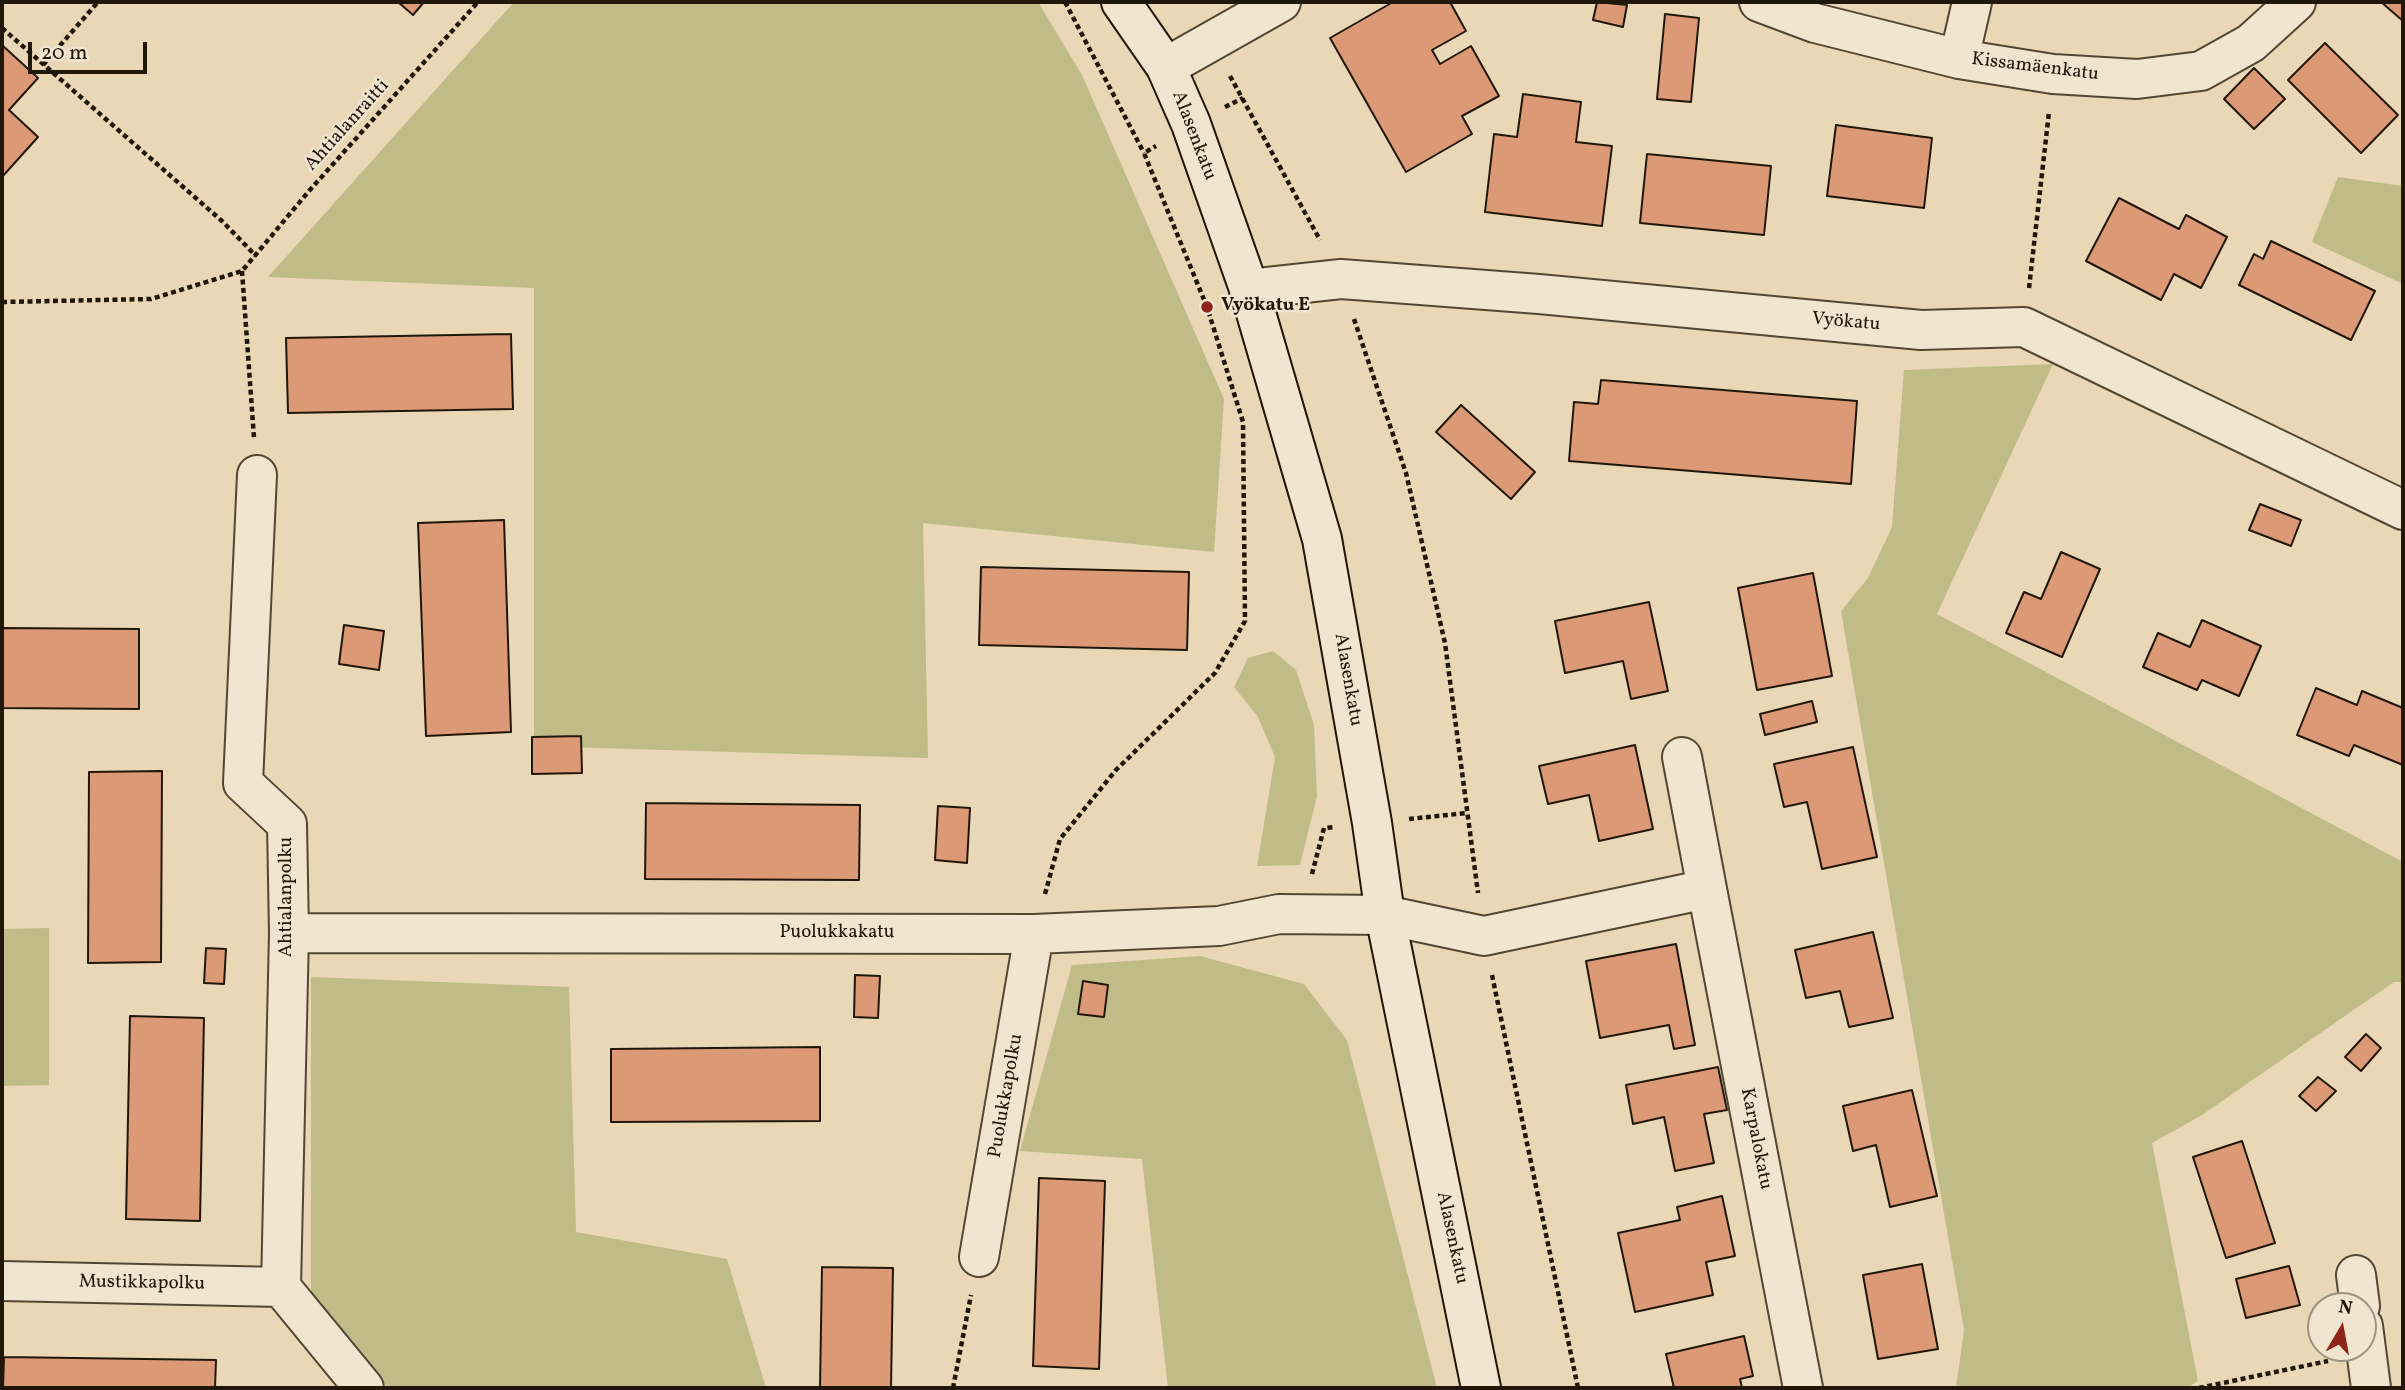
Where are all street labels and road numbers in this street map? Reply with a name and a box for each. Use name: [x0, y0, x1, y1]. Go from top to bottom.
street label: Kissamäenkatu: [1970, 49, 2100, 87]
street label: Ahtialanraitti: [301, 76, 395, 176]
street label: Alasenkatu: [1166, 88, 1220, 184]
street label: Vyökatu: [1811, 309, 1881, 337]
street label: Alasenkatu: [1328, 632, 1366, 728]
street label: Ahtialanpolku: [277, 837, 299, 957]
street label: Puolukkakatu: [779, 923, 895, 945]
street label: Puolukkapolku: [985, 1032, 1029, 1160]
street label: Karpalokatu: [1734, 1086, 1776, 1192]
street label: Alasenkatu: [1430, 1190, 1472, 1286]
street label: Mustikkapolku: [79, 1271, 205, 1297]

